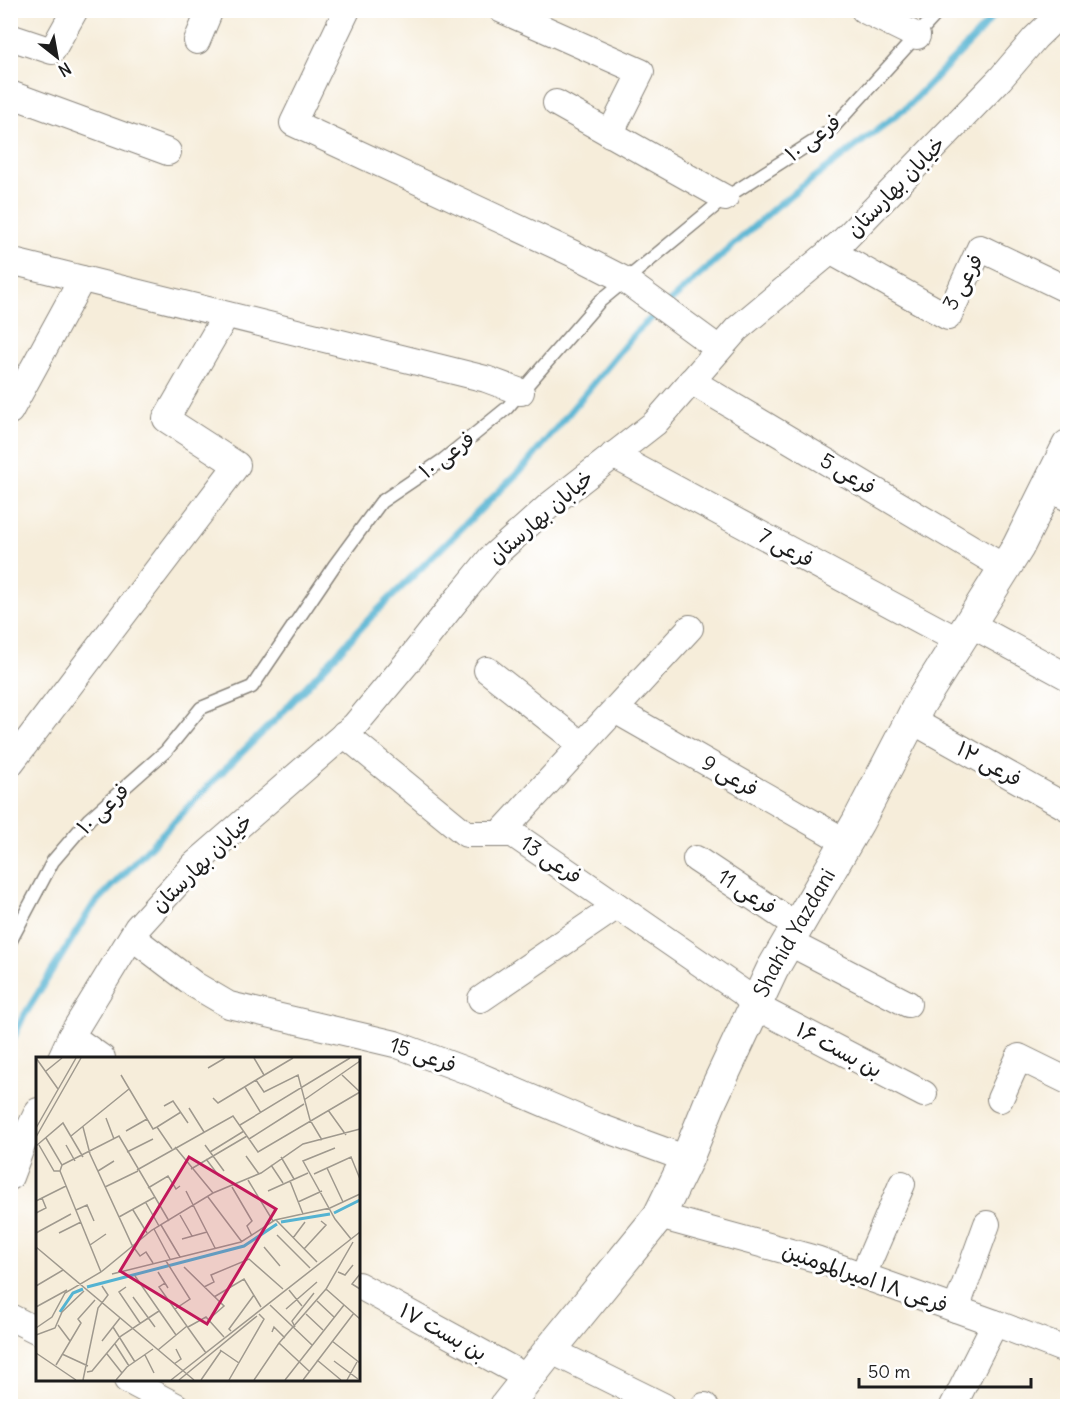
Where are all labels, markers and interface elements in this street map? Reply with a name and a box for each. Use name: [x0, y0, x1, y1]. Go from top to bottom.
north arrow: [27, 27, 87, 87]
text: N: [55, 58, 75, 81]
street label: فرعی ۱۰: [779, 108, 847, 168]
street label: خیابان بهارستان: [841, 130, 951, 243]
street label: فرعی 3: [936, 249, 990, 315]
street label: فرعی ۱۰: [413, 425, 481, 485]
street label: فرعی 5: [815, 446, 881, 502]
street label: خیابان بهارستان: [483, 464, 599, 570]
street label: فرعی 7: [754, 522, 818, 574]
street label: فرعی ۱۲: [952, 735, 1026, 793]
street label: فرعی 9: [697, 749, 763, 803]
street label: فرعی ۱۰: [71, 777, 135, 841]
street label: خیابان بهارستان: [145, 808, 258, 918]
street label: فرعی 13: [515, 829, 587, 891]
street label: فرعی 11: [712, 863, 782, 921]
street label: Shahid Yazdani: [747, 864, 841, 1001]
street label: بن بست ۱۶: [792, 1016, 887, 1083]
street label: فرعی 15: [386, 1031, 460, 1079]
inset map: [36, 1057, 360, 1381]
street label: فرعی ۱۸ امیرالمومنین: [778, 1237, 952, 1319]
street label: بن بست ۱۷: [395, 1297, 492, 1367]
scale bar: [859, 1351, 1032, 1389]
text: 50 m: [868, 1360, 910, 1383]

